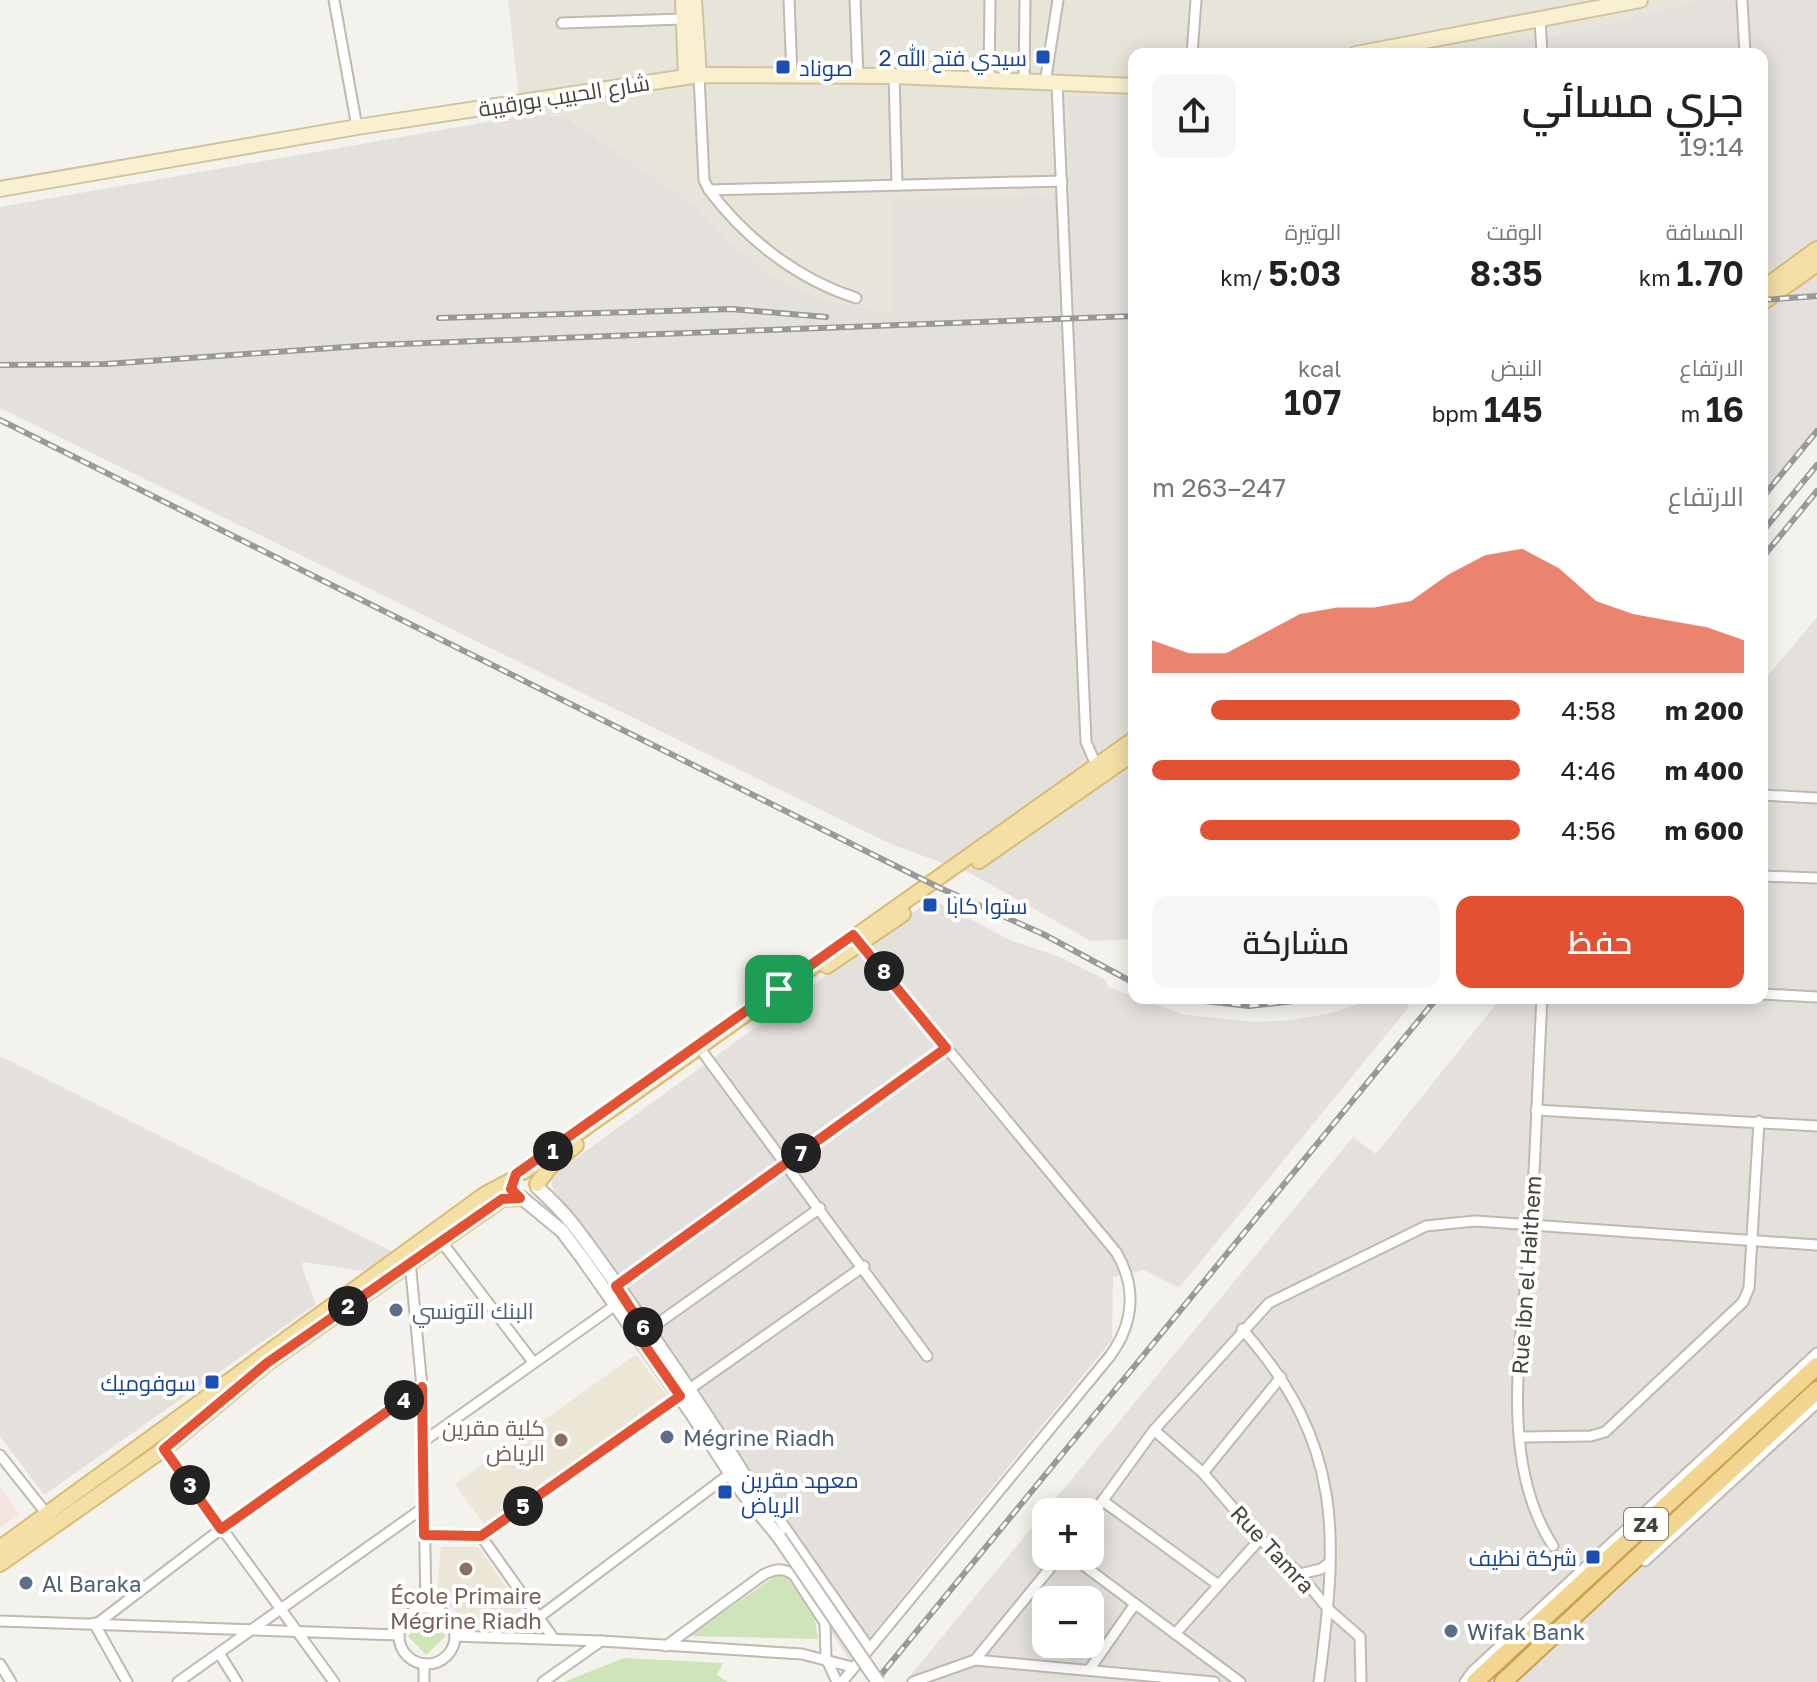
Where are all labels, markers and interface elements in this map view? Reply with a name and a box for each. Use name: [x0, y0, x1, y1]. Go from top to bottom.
place label: 2 سيدي فتح الله: [879, 44, 1027, 75]
marker: 2 سيدي فتح الله: [1034, 48, 1052, 66]
place label: صوناد: [799, 54, 853, 81]
marker: صوناد: [774, 58, 792, 76]
street label: شارع الحبيب بورقيبة: [476, 68, 652, 124]
button: share: [1152, 74, 1236, 158]
text: جري مسائي: [1522, 74, 1744, 127]
text: 19:14: [1679, 131, 1744, 162]
text: الوتيرة: [1285, 218, 1341, 245]
text: الوقت: [1487, 218, 1543, 245]
text: المسافة: [1666, 218, 1744, 245]
text: 5:03: [1268, 253, 1341, 293]
text: 8:35: [1470, 253, 1543, 293]
text: 1.70: [1676, 253, 1744, 293]
text: /km: [1220, 264, 1268, 291]
text: km: [1639, 264, 1676, 291]
text: النبض: [1491, 354, 1543, 381]
text: الارتفاع: [1680, 354, 1744, 381]
text: kcal: [1298, 355, 1341, 382]
text: 107: [1284, 382, 1341, 422]
text: 145: [1484, 389, 1543, 429]
text: 16: [1706, 389, 1744, 429]
text: bpm: [1432, 400, 1484, 427]
text: m: [1681, 400, 1706, 427]
text: 247–263 m: [1152, 472, 1286, 503]
text: الارتفاع: [1668, 481, 1744, 512]
text: 4:58: [1561, 695, 1616, 726]
text: 200 m: [1665, 695, 1744, 726]
text: 4:46: [1561, 755, 1616, 786]
text: 400 m: [1665, 755, 1744, 786]
text: 4:56: [1562, 815, 1616, 846]
text: 600 m: [1664, 815, 1744, 846]
place label: ستوا كابا: [946, 892, 1027, 919]
marker: ستوا كابا: [921, 896, 939, 914]
button: مشاركة: [1152, 896, 1440, 988]
button: حفظ: [1456, 896, 1744, 988]
pin: 8: [864, 951, 904, 991]
pin: [745, 955, 813, 1023]
text: 8: [877, 957, 891, 984]
icon: arrive: [757, 967, 801, 1011]
pin: 1: [533, 1131, 573, 1171]
pin: 7: [781, 1133, 821, 1173]
text: 1: [547, 1137, 559, 1164]
text: 7: [795, 1139, 807, 1166]
street label: Rue ibn el Haithem: [1506, 1175, 1546, 1375]
pin: 2: [328, 1286, 368, 1326]
text: 2: [341, 1292, 355, 1319]
place label: البنك التونسي: [412, 1297, 534, 1328]
marker: البنك التونسي: [387, 1301, 405, 1319]
pin: 6: [623, 1307, 663, 1347]
text: 6: [636, 1313, 650, 1340]
place label: سوفوميك: [100, 1369, 196, 1396]
marker: سوفوميك: [203, 1373, 221, 1391]
pin: 4: [384, 1380, 424, 1420]
text: 4: [397, 1386, 411, 1413]
place label: كلية مقرين الرياض: [442, 1414, 545, 1467]
place label: Mégrine Riadh: [683, 1424, 835, 1451]
marker: Mégrine Riadh: [658, 1428, 676, 1446]
marker: كلية مقرين الرياض: [552, 1431, 570, 1449]
pin: 3: [170, 1465, 210, 1505]
place label: معهد مقرين الرياض: [741, 1466, 859, 1519]
text: 3: [183, 1471, 197, 1498]
marker: معهد مقرين الرياض: [716, 1483, 734, 1501]
pin: 5: [503, 1486, 543, 1526]
text: 5: [516, 1492, 530, 1519]
map controls: [1032, 1498, 1104, 1658]
button: +: [1032, 1498, 1104, 1570]
street label: Rue Tamra: [1225, 1499, 1321, 1599]
road number: Z4: [1624, 1508, 1668, 1540]
place label: شركة نظيف: [1469, 1544, 1577, 1571]
marker: شركة نظيف: [1584, 1548, 1602, 1566]
marker: École Primaire Mégrine Riadh: [457, 1560, 475, 1578]
place label: Al Baraka: [42, 1570, 141, 1597]
marker: Al Baraka: [17, 1574, 35, 1592]
place label: École Primaire Mégrine Riadh: [390, 1582, 542, 1634]
button: −: [1032, 1586, 1104, 1658]
place label: Wifak Bank: [1467, 1618, 1585, 1645]
marker: Wifak Bank: [1442, 1622, 1460, 1640]

